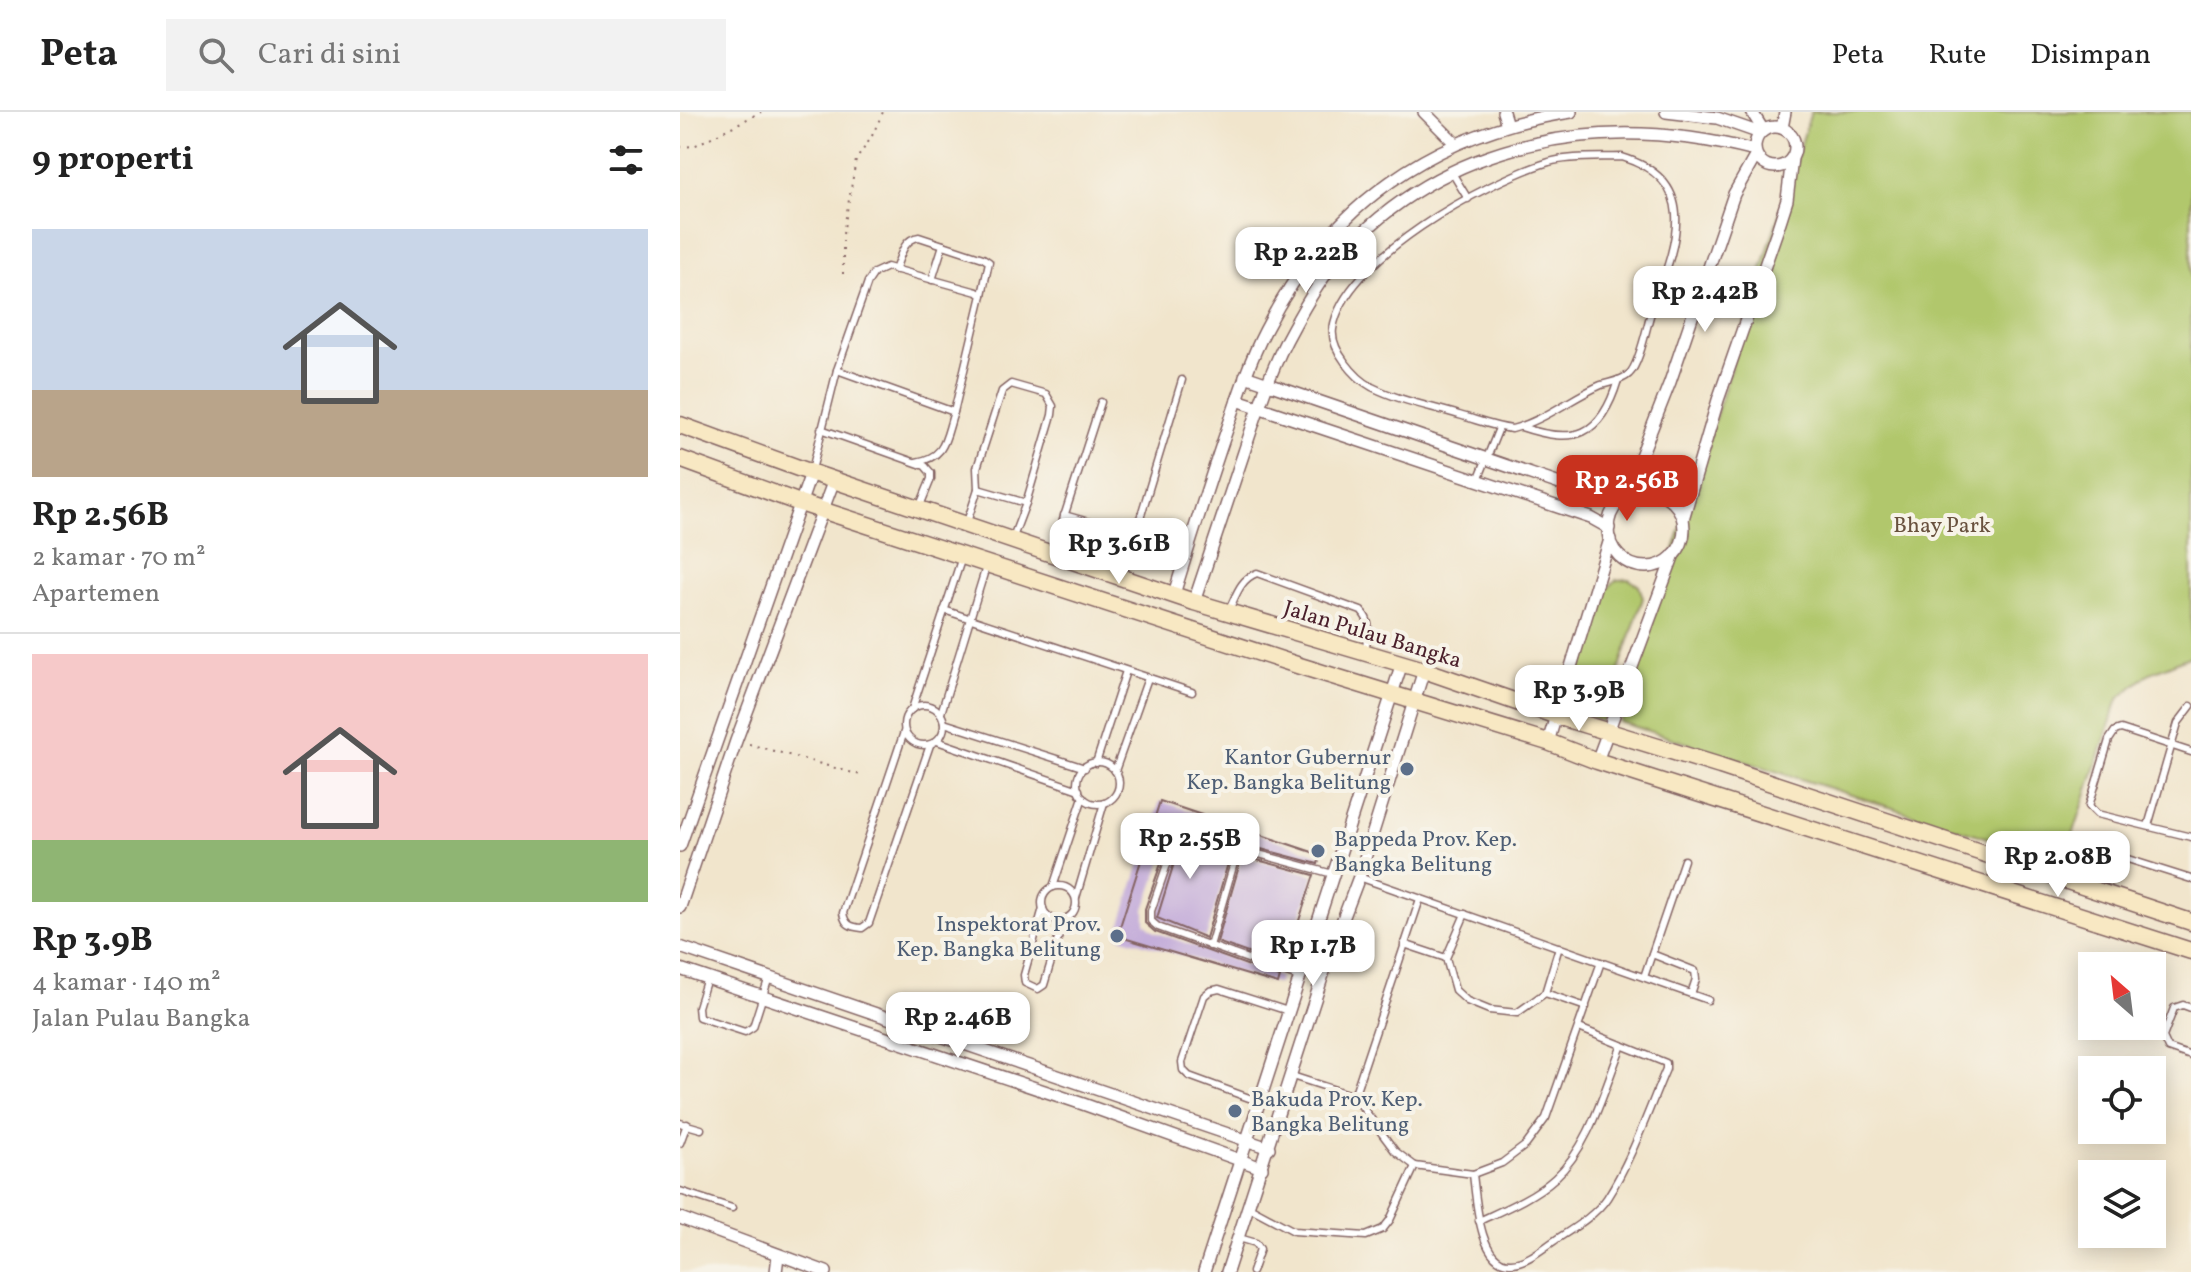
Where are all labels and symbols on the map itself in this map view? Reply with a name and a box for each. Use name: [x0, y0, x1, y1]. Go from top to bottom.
pin: Rp 2.22B: [1223, 227, 1389, 295]
pin: Rp 2.42B: [1622, 266, 1788, 334]
pin: Rp 2.56B: [1544, 455, 1710, 523]
park label: Bhay Park: [1893, 511, 1991, 542]
pin: Rp 3.61B: [1036, 518, 1202, 586]
street label: Jalan Pulau Bangka: [1279, 594, 1465, 677]
pin: Rp 3.9B: [1505, 665, 1653, 733]
place label: Kantor Gubernur Kep. Bangka Belitung: [1186, 743, 1391, 799]
marker: Kantor Gubernur Kep. Bangka Belitung: [1398, 760, 1416, 778]
pin: Rp 2.55B: [1107, 813, 1273, 881]
place label: Bappeda Prov. Kep. Bangka Belitung: [1334, 825, 1517, 881]
pin: Rp 2.08B: [1975, 831, 2141, 899]
marker: Bappeda Prov. Kep. Bangka Belitung: [1309, 842, 1327, 860]
place label: Inspektorat Prov. Kep. Bangka Belitung: [896, 910, 1101, 966]
pin: Rp 1.7B: [1239, 920, 1387, 988]
marker: Inspektorat Prov. Kep. Bangka Belitung: [1108, 927, 1126, 945]
north arrow: [2078, 952, 2166, 1040]
pin: Rp 2.46B: [875, 992, 1041, 1060]
place label: Bakuda Prov. Kep. Bangka Belitung: [1251, 1085, 1423, 1141]
marker: Bakuda Prov. Kep. Bangka Belitung: [1226, 1102, 1244, 1120]

